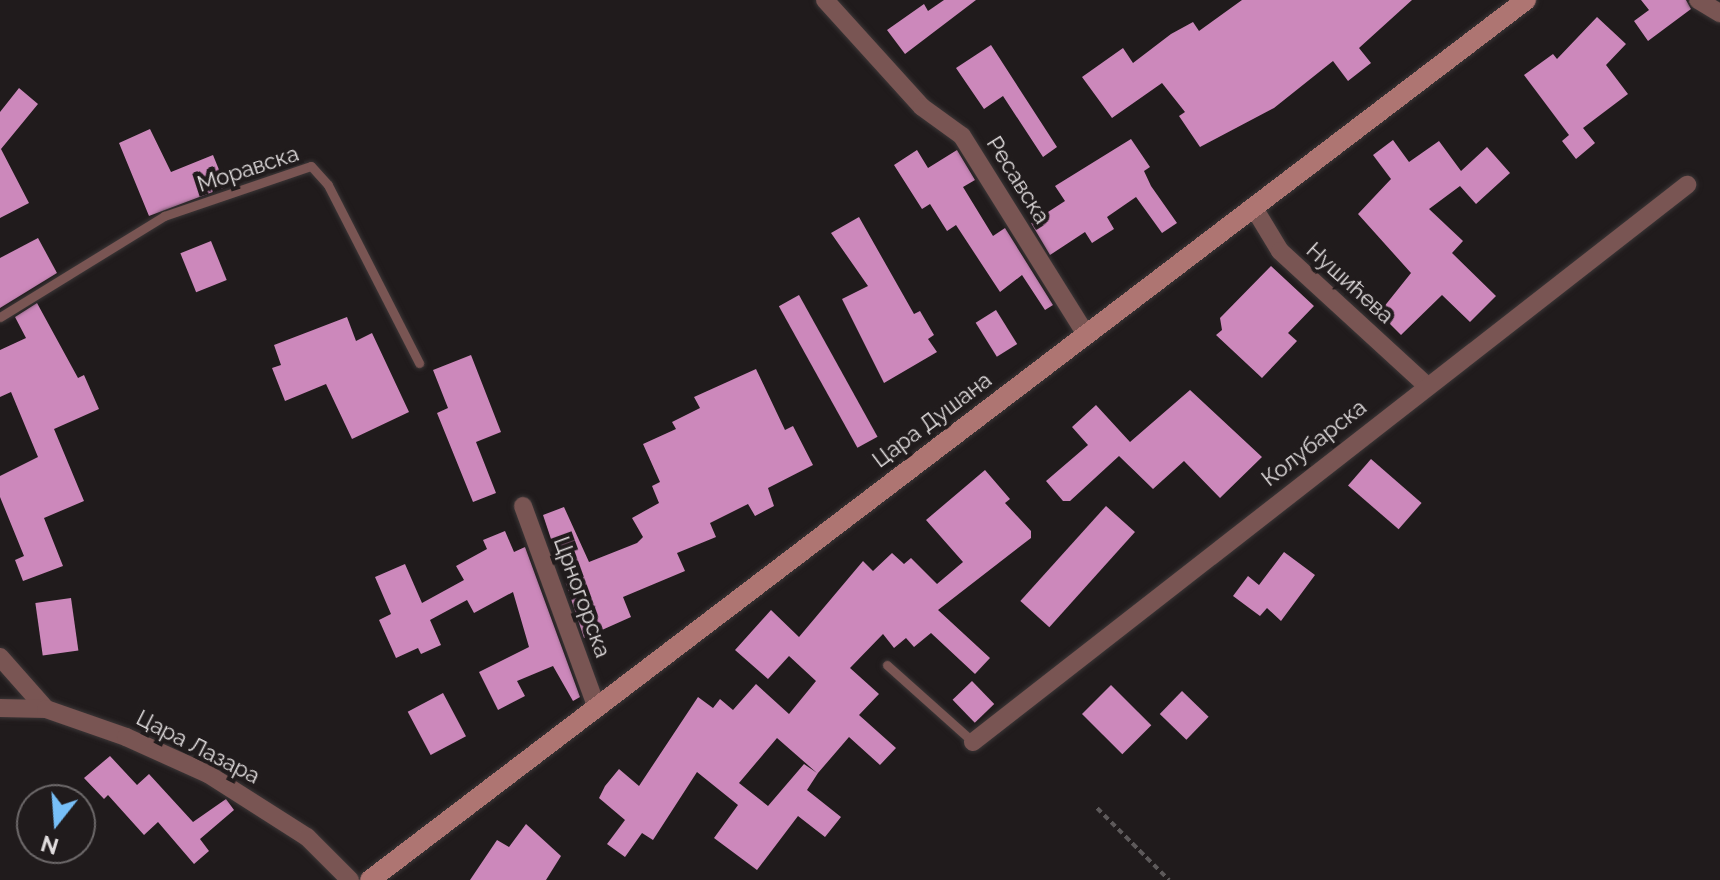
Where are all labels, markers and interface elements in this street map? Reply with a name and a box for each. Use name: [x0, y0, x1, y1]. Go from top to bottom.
street label: Ресавска: [981, 131, 1055, 229]
street label: Моравска: [194, 140, 302, 198]
street label: Нушићева: [1301, 237, 1399, 329]
street label: Цара Душана: [867, 367, 997, 473]
street label: Колубарска: [1257, 394, 1371, 492]
street label: Црногорска: [548, 533, 616, 661]
street label: Цара Лазара: [132, 705, 264, 789]
north arrow: [16, 784, 96, 864]
text: N: [38, 830, 61, 860]

